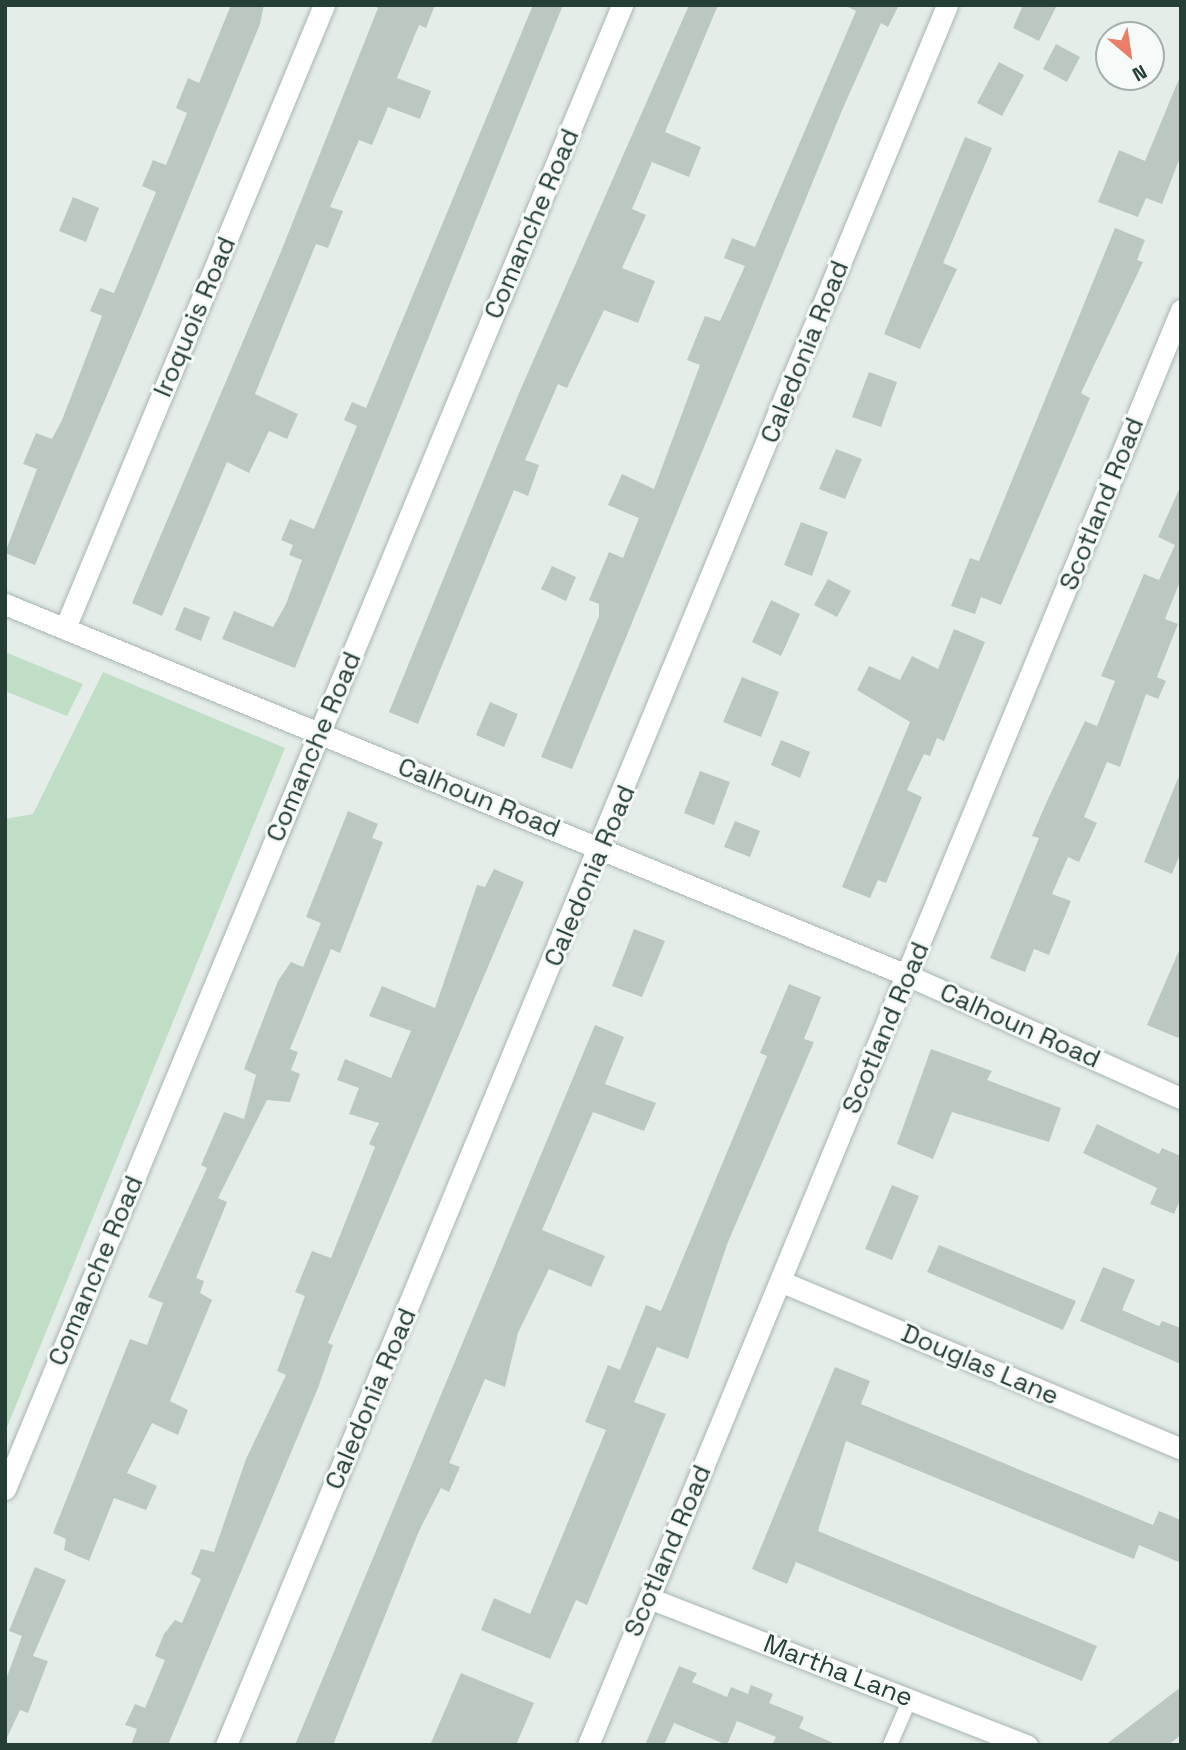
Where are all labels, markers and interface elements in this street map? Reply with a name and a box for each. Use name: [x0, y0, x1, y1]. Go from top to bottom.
north arrow: [1095, 21, 1165, 91]
text: N: [1128, 59, 1151, 87]
street label: Comanche Road: [478, 124, 586, 324]
street label: Iroquois Road: [147, 232, 243, 402]
street label: Caledonia Road: [754, 256, 856, 448]
street label: Scotland Road: [1053, 413, 1151, 595]
street label: Comanche Road: [260, 647, 368, 847]
street label: Calhoun Road: [393, 751, 565, 845]
street label: Caledonia Road: [538, 781, 642, 971]
street label: Scotland Road: [836, 937, 936, 1119]
street label: Calhoun Road: [935, 977, 1105, 1075]
street label: Comanche Road: [42, 1171, 150, 1371]
street label: Caledonia Road: [319, 1304, 423, 1494]
street label: Douglas Lane: [897, 1318, 1063, 1412]
street label: Scotland Road: [618, 1460, 718, 1642]
street label: Martha Lane: [759, 1628, 917, 1714]

